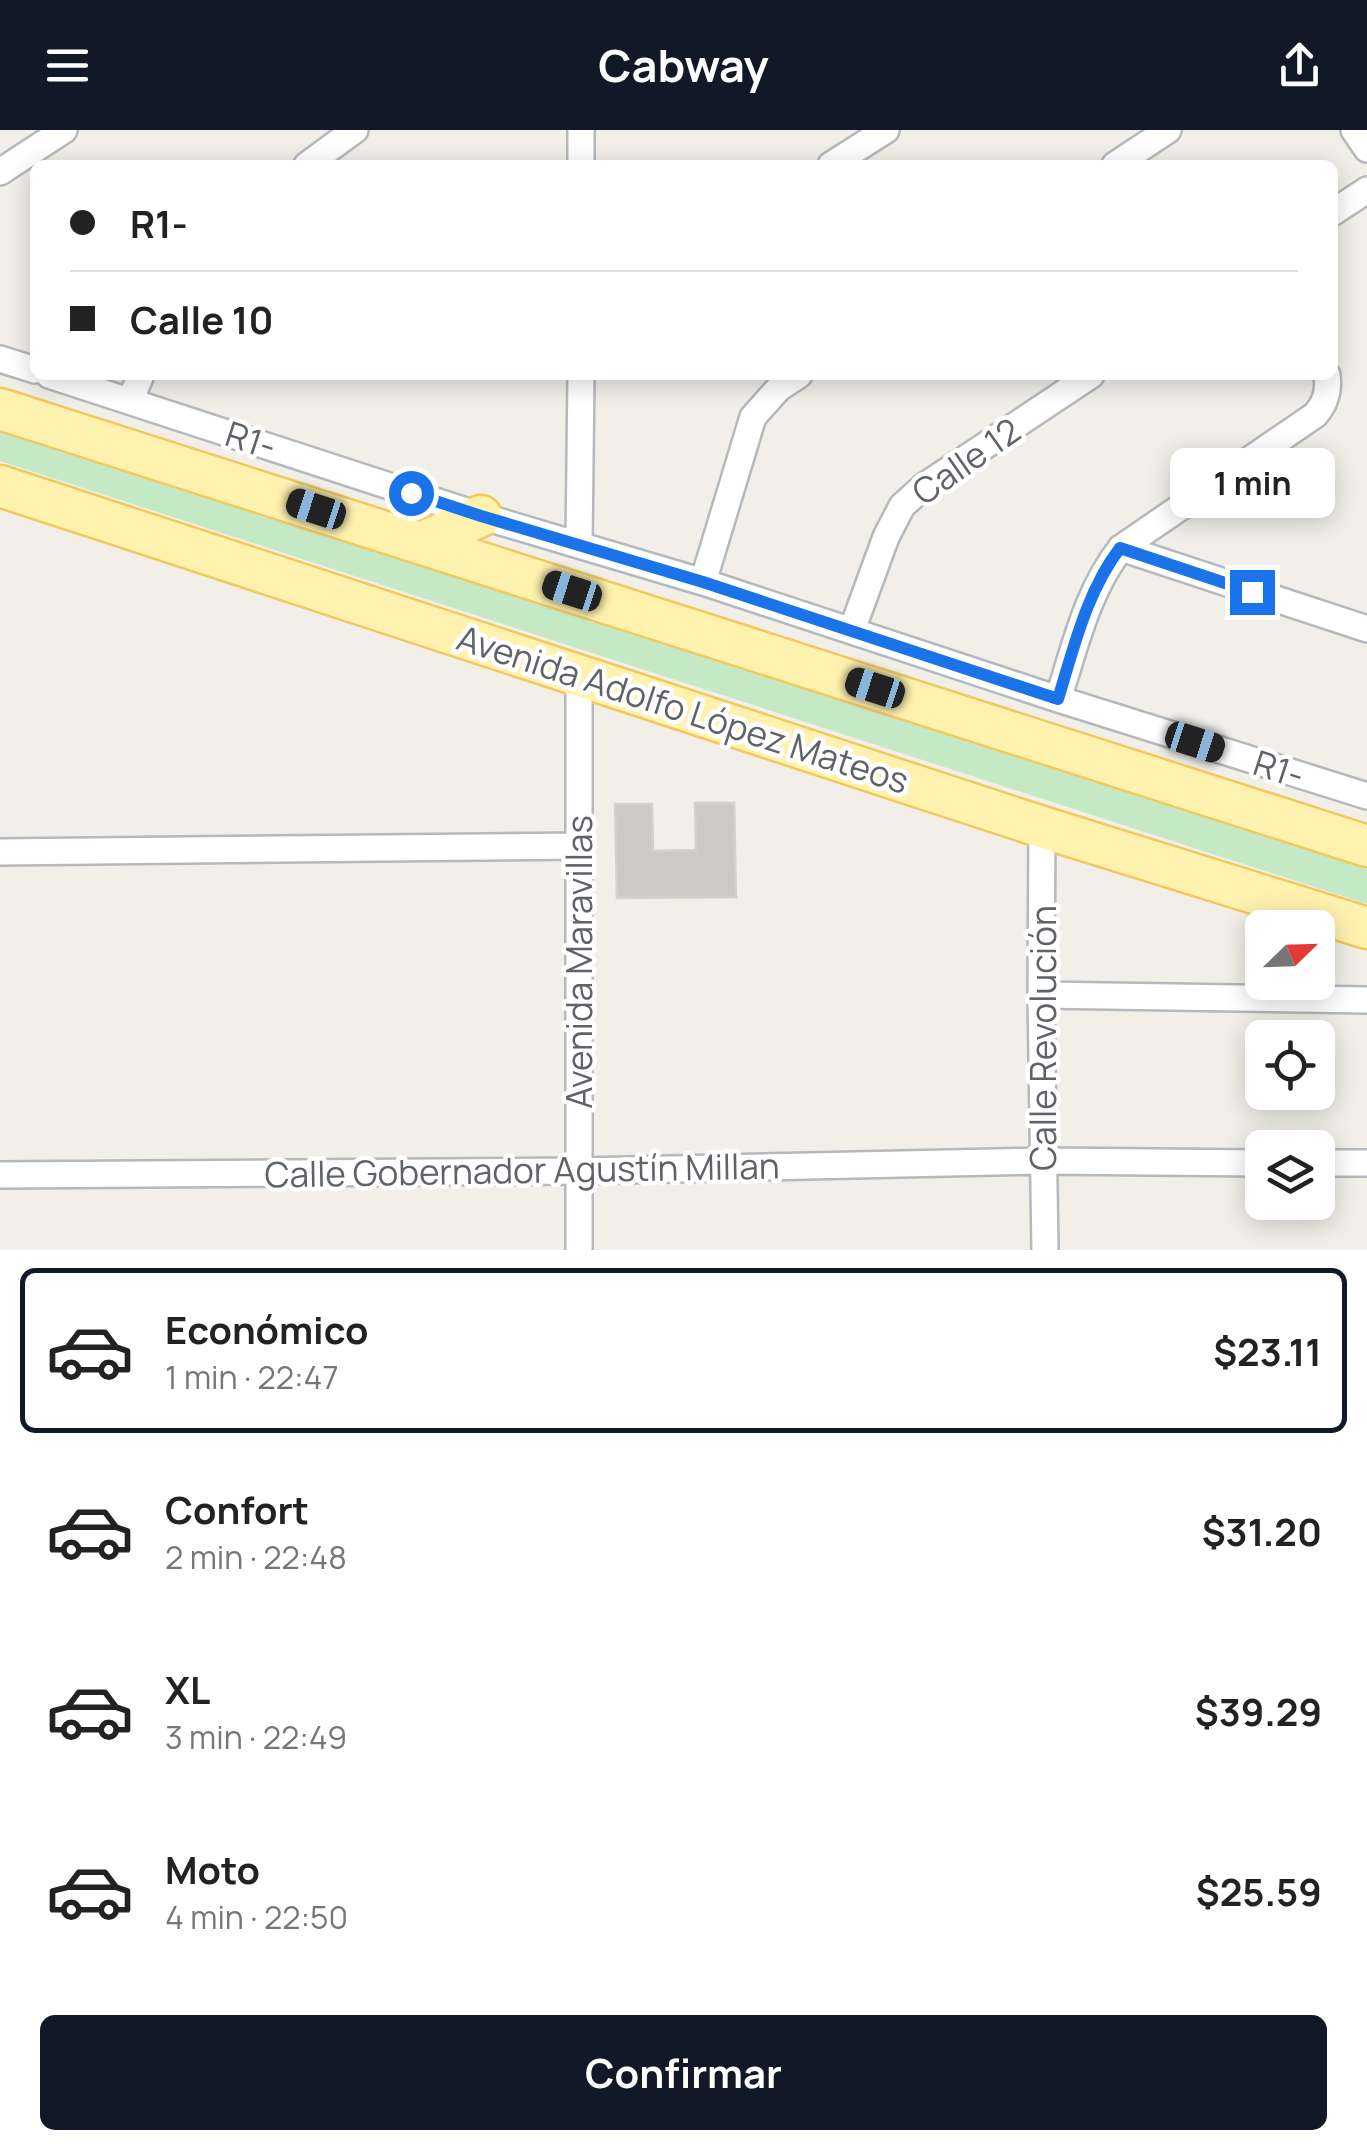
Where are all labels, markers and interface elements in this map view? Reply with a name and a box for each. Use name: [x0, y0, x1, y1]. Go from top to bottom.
text: Cabway: [598, 34, 769, 96]
icon: menu: [40, 38, 95, 93]
icon: share: [1272, 38, 1327, 93]
text: R1-: [130, 197, 188, 249]
text: Calle 10: [130, 293, 273, 345]
street label: Calle 12: [902, 406, 1030, 516]
street label: R1-: [220, 409, 282, 471]
callout: 1 min: [1170, 447, 1334, 517]
text: 1 min: [1213, 461, 1292, 505]
route start: [389, 471, 434, 516]
car: [283, 485, 349, 533]
car: [539, 567, 605, 615]
route end: [1230, 570, 1275, 615]
street label: Avenida Adolfo López Mateos: [451, 613, 915, 805]
car: [842, 664, 908, 712]
car: [1162, 718, 1228, 766]
street label: R1-: [1248, 738, 1310, 800]
street label: Avenida Maravillas: [555, 815, 603, 1109]
street label: Calle Revolución: [1019, 905, 1067, 1171]
north arrow: [1245, 910, 1335, 1000]
map controls: [1245, 910, 1335, 1220]
button: locate: [1245, 1020, 1335, 1110]
button: layers: [1245, 1130, 1335, 1220]
street label: Calle Gobernador Agustín Millan: [264, 1142, 780, 1198]
text: Económico: [165, 1303, 369, 1355]
icon: car: [45, 1306, 135, 1396]
text: $23.11: [1213, 1325, 1322, 1377]
text: 1 min · 22:47: [165, 1355, 339, 1399]
text: Confort: [165, 1483, 309, 1535]
icon: car: [45, 1486, 135, 1576]
text: $31.20: [1202, 1505, 1322, 1557]
text: 2 min · 22:48: [165, 1535, 347, 1579]
text: XL: [165, 1663, 210, 1715]
icon: car: [45, 1666, 135, 1756]
text: $39.29: [1195, 1685, 1322, 1737]
text: 3 min · 22:49: [165, 1715, 347, 1759]
text: Moto: [165, 1843, 260, 1895]
icon: car: [45, 1846, 135, 1936]
text: $25.59: [1196, 1865, 1322, 1917]
text: 4 min · 22:50: [165, 1895, 348, 1939]
button: Confirmar: [40, 2015, 1327, 2130]

